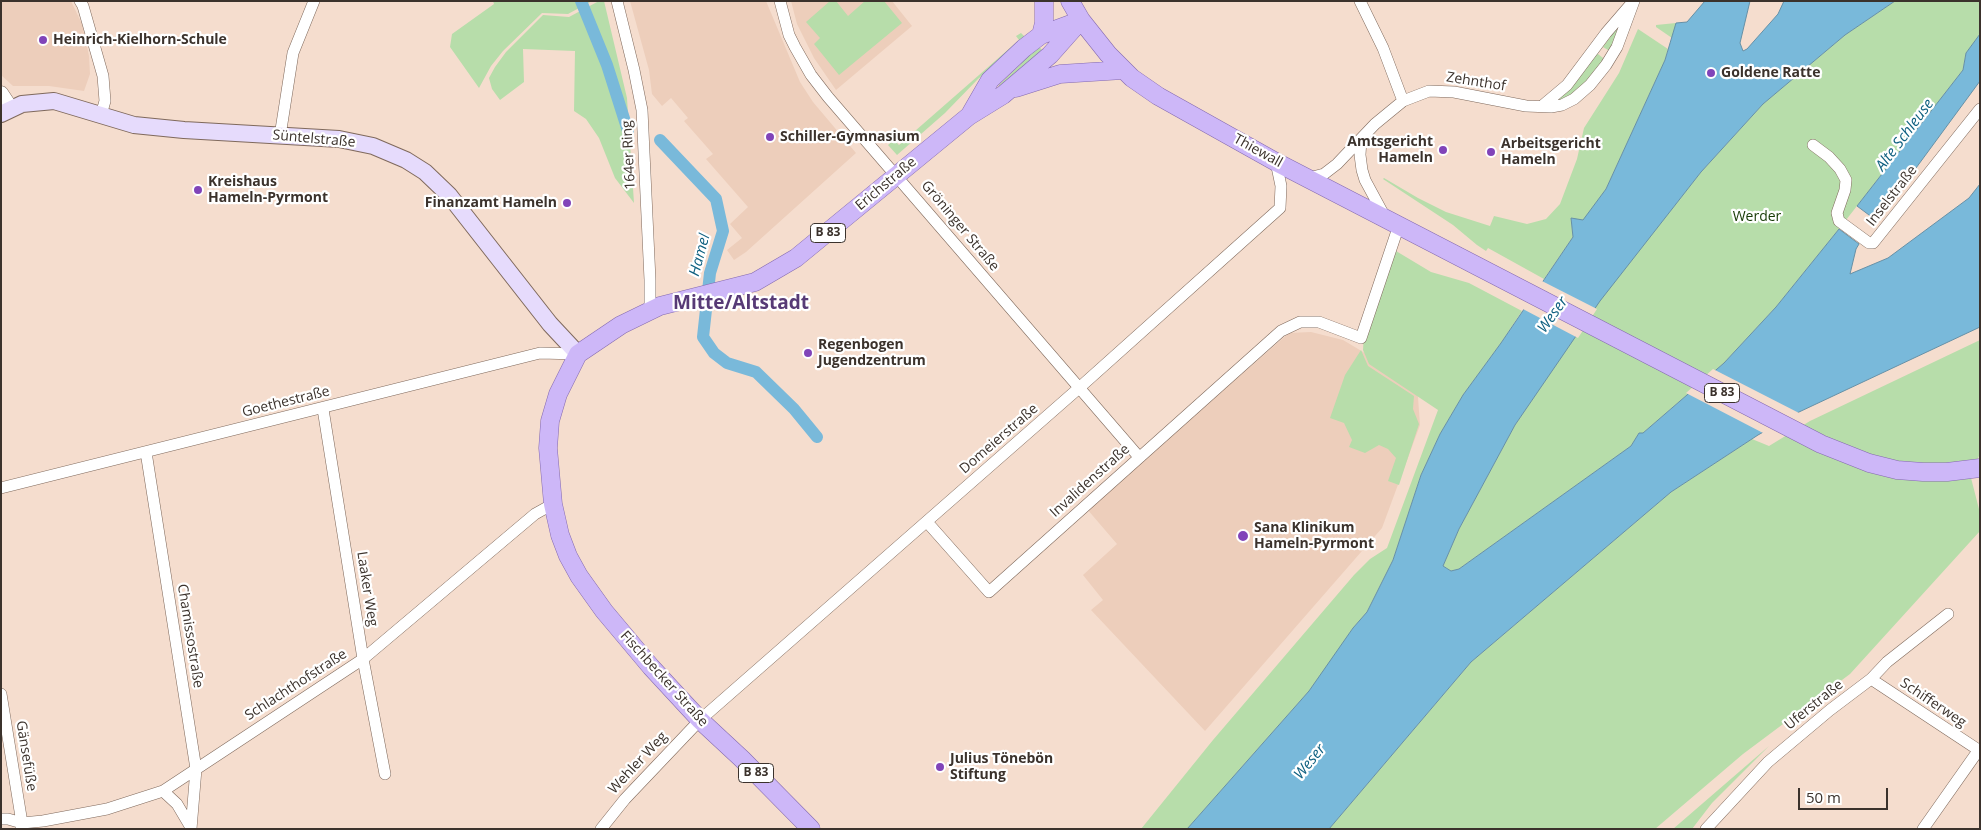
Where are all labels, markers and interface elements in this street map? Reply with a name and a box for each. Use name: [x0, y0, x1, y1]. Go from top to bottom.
place label: Heinrich-Kielhorn-Schule: [53, 32, 227, 48]
marker: Heinrich-Kielhorn-Schule: [37, 34, 49, 46]
place label: Goldene Ratte: [1721, 65, 1820, 81]
marker: Goldene Ratte: [1705, 67, 1717, 79]
street label: Zehnthof: [1445, 69, 1507, 95]
water label: Alte Schleuse: [1872, 96, 1938, 174]
street label: 164er Ring: [619, 120, 639, 190]
street label: Süntelstraße: [272, 127, 356, 151]
place label: Schiller-Gymnasium: [780, 129, 920, 145]
marker: Schiller-Gymnasium: [764, 131, 776, 143]
street label: Thiewall: [1231, 131, 1285, 171]
place label: Amtsgericht Hameln: [1347, 134, 1433, 166]
place label: Arbeitsgericht Hameln: [1501, 136, 1601, 168]
marker: Amtsgericht Hameln: [1437, 144, 1449, 156]
marker: Arbeitsgericht Hameln: [1485, 146, 1497, 158]
street label: Erichstraße: [852, 154, 920, 214]
street label: Inselstraße: [1863, 162, 1921, 230]
place label: Kreishaus Hameln-Pyrmont: [208, 174, 328, 206]
street label: Gröninger Straße: [917, 177, 1003, 275]
marker: Kreishaus Hameln-Pyrmont: [192, 184, 204, 196]
place label: Finanzamt Hameln: [425, 195, 557, 211]
marker: Finanzamt Hameln: [561, 197, 573, 209]
park label: Werder: [1733, 209, 1781, 225]
road number: B 83: [810, 224, 846, 242]
water label: Hamel: [686, 232, 714, 278]
district label: Mitte/Altstadt: [673, 293, 809, 315]
water label: Weser: [1534, 293, 1572, 337]
place label: Regenbogen Jugendzentrum: [818, 337, 926, 370]
marker: Regenbogen Jugendzentrum: [802, 347, 814, 359]
street label: Goethestraße: [240, 383, 332, 421]
road number: B 83: [1704, 383, 1740, 402]
street label: Domeierstraße: [956, 400, 1042, 478]
street label: Invalidenstraße: [1047, 441, 1133, 521]
place label: Sana Klinikum Hameln-Pyrmont: [1254, 520, 1374, 552]
marker: Sana Klinikum Hameln-Pyrmont: [1236, 529, 1250, 543]
street label: Laaker Weg: [353, 550, 381, 628]
street label: Chamissostraße: [173, 583, 207, 689]
street label: Fischbecker Straße: [617, 628, 711, 730]
street label: Schlachthofstraße: [242, 646, 350, 724]
street label: Schifferweg: [1897, 675, 1969, 731]
street label: Uferstraße: [1781, 676, 1847, 734]
street label: Gänsefüße: [12, 720, 40, 792]
street label: Wehler Weg: [605, 729, 671, 797]
water label: Weser: [1290, 741, 1330, 783]
place label: Julius Tönebön Stiftung: [950, 751, 1053, 784]
marker: Julius Tönebön Stiftung: [934, 761, 946, 773]
road number: B 83: [738, 764, 774, 782]
scale bar: [1801, 778, 1891, 810]
text: 50 m: [1806, 787, 1841, 807]

